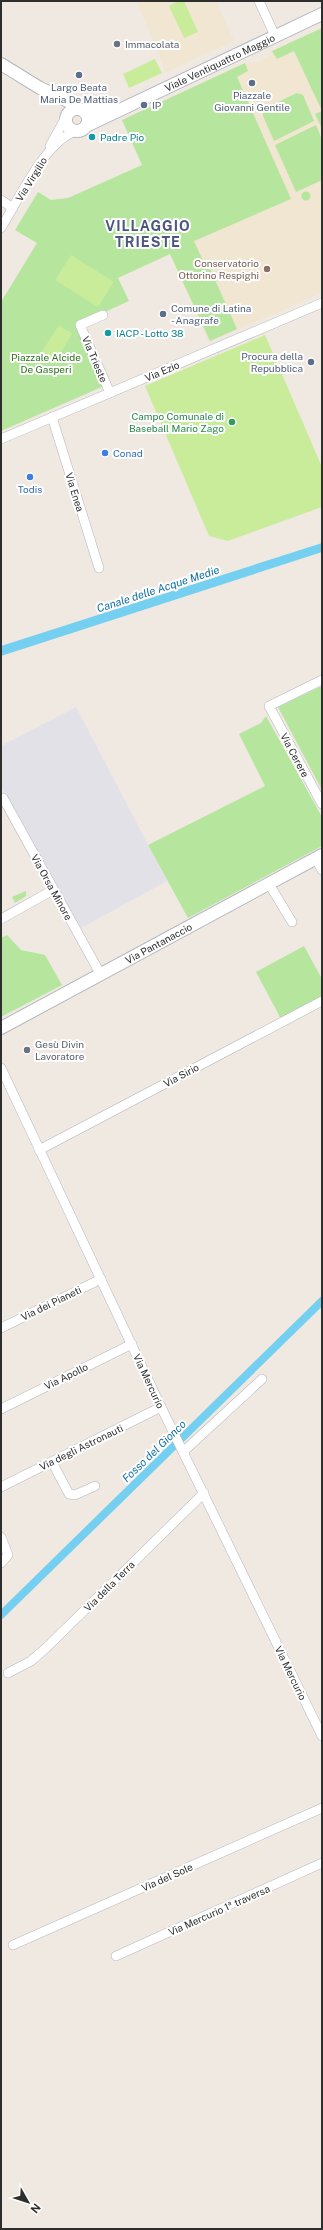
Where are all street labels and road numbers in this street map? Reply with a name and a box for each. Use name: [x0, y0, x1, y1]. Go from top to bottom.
street label: Viale Ventiquattro Maggio: [163, 31, 277, 94]
street label: Via Virgilio: [13, 154, 49, 203]
street label: Via Trieste: [80, 334, 110, 384]
street label: Via Ezio: [143, 358, 181, 384]
street label: Via Enea: [63, 471, 87, 513]
street label: Via Cerere: [278, 731, 312, 780]
street label: Via Orsa Minore: [29, 852, 75, 922]
street label: Via Pantanaccio: [123, 920, 194, 966]
street label: Via Sirio: [161, 1061, 201, 1089]
street label: Via dei Pianeti: [19, 1283, 83, 1323]
street label: Via Mercurio: [131, 1352, 167, 1410]
street label: Via Apollo: [42, 1360, 90, 1392]
street label: Via degli Astronauti: [37, 1422, 125, 1472]
street label: Via della Terra: [81, 1558, 137, 1614]
street label: Via Mercurio: [273, 1644, 309, 1702]
street label: Via del Sole: [139, 1860, 195, 1894]
street label: Via Mercurio 1ª traversa: [166, 1882, 272, 1938]

